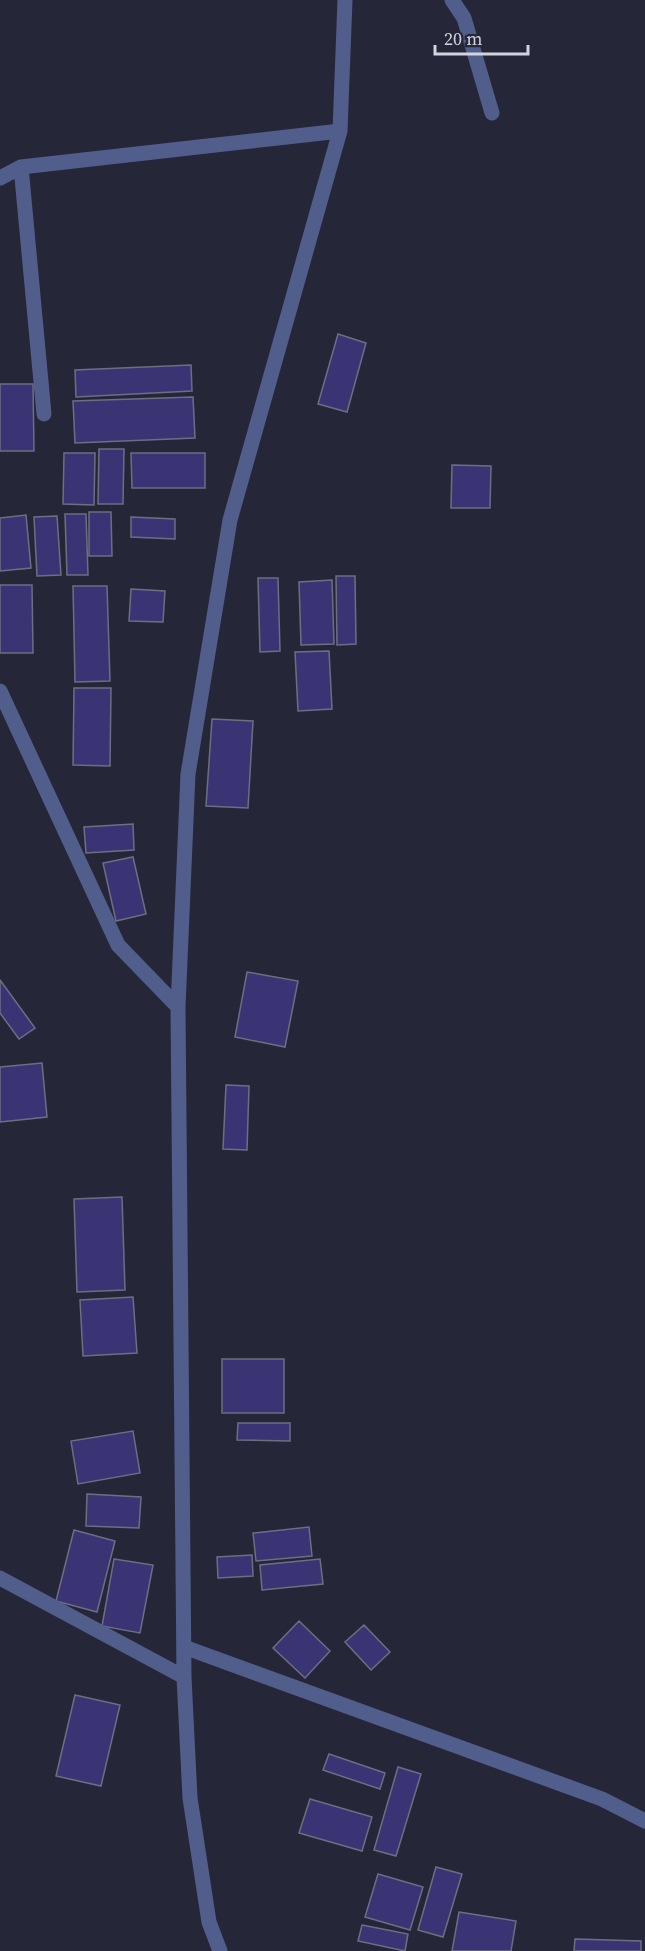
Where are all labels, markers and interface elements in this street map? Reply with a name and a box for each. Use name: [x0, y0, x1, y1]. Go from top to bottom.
scale bar: [435, 18, 528, 56]
text: 20 m: [444, 26, 482, 51]

